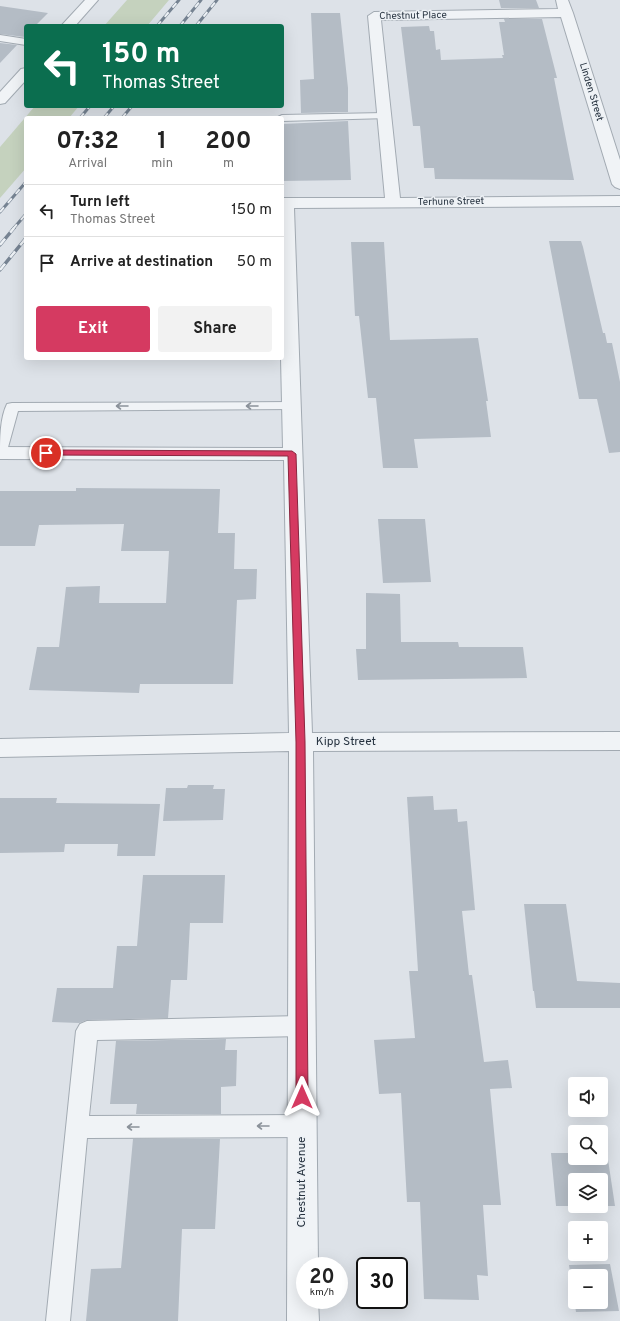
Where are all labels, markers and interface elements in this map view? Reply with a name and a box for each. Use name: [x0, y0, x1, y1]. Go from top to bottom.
street label: Chestnut Place: [379, 9, 447, 23]
text: 150 m: [102, 37, 180, 73]
icon: left: [36, 40, 88, 92]
street label: Linden Street: [576, 61, 606, 123]
text: Thomas Street: [102, 72, 220, 95]
text: 07:32: [56, 127, 119, 157]
text: 1: [157, 127, 167, 157]
text: 200: [205, 127, 252, 157]
text: Arrival: [68, 156, 107, 172]
text: min: [151, 156, 173, 172]
text: m: [223, 156, 234, 172]
text: Turn left: [70, 193, 130, 212]
street label: Terhune Street: [418, 195, 485, 209]
icon: left: [36, 200, 58, 222]
text: 150 m: [231, 201, 272, 220]
text: Thomas Street: [70, 212, 155, 228]
icon: arrive: [36, 252, 58, 274]
text: Arrive at destination: [70, 253, 213, 272]
text: 50 m: [237, 253, 272, 272]
button: Exit: [36, 306, 150, 352]
button: Share: [158, 306, 272, 352]
one-way arrow: [116, 402, 129, 410]
one-way arrow: [246, 402, 259, 410]
pin: [29, 436, 63, 470]
icon: arrive: [35, 442, 57, 464]
street label: Kipp Street: [316, 734, 376, 750]
position arrow: [281, 1076, 323, 1118]
map controls: [568, 1077, 608, 1309]
button: sound: [568, 1077, 608, 1117]
one-way arrow: [257, 1122, 270, 1130]
one-way arrow: [127, 1123, 140, 1131]
button: search: [568, 1125, 608, 1165]
street label: Chestnut Avenue: [294, 1136, 310, 1228]
button: layers: [568, 1173, 608, 1213]
button: +: [568, 1221, 608, 1261]
speed limit sign: 30: [356, 1257, 408, 1309]
text: 20: [309, 1265, 335, 1291]
button: −: [568, 1269, 608, 1309]
text: km/h: [310, 1286, 334, 1299]

